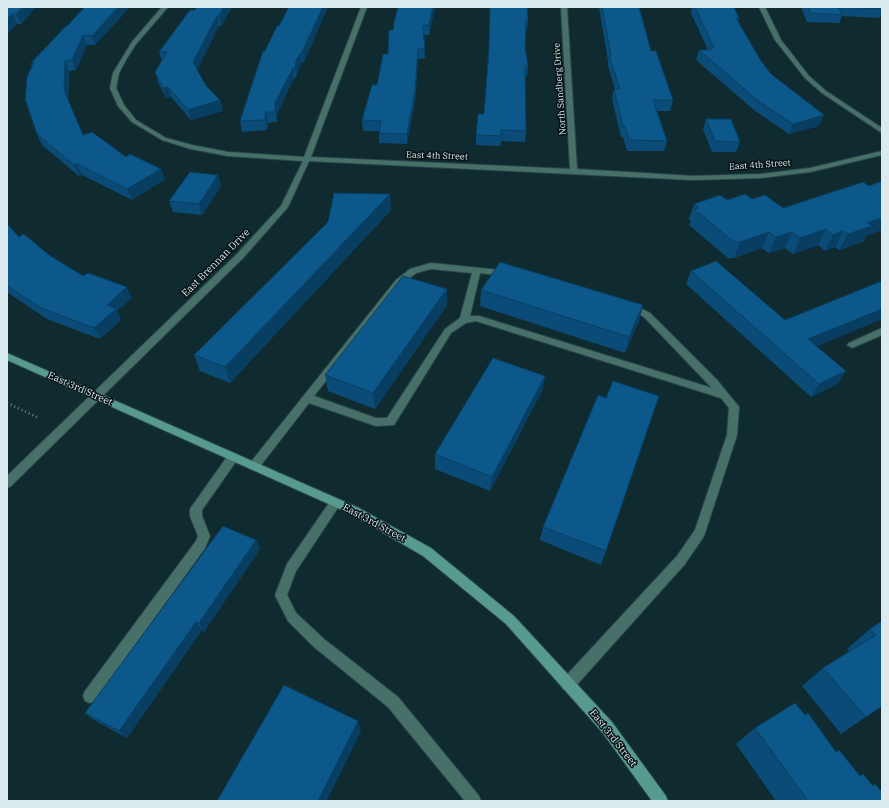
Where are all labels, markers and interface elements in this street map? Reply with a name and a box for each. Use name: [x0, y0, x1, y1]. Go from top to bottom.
street label: North Sandberg Drive: [551, 43, 569, 135]
street label: East 4th Street: [406, 150, 468, 162]
street label: East 4th Street: [729, 157, 791, 173]
street label: East Brennan Drive: [180, 227, 252, 299]
street label: East 3rd Street: [46, 369, 114, 409]
street label: East 3rd Street: [341, 501, 407, 545]
street label: East 3rd Street: [587, 707, 639, 769]

